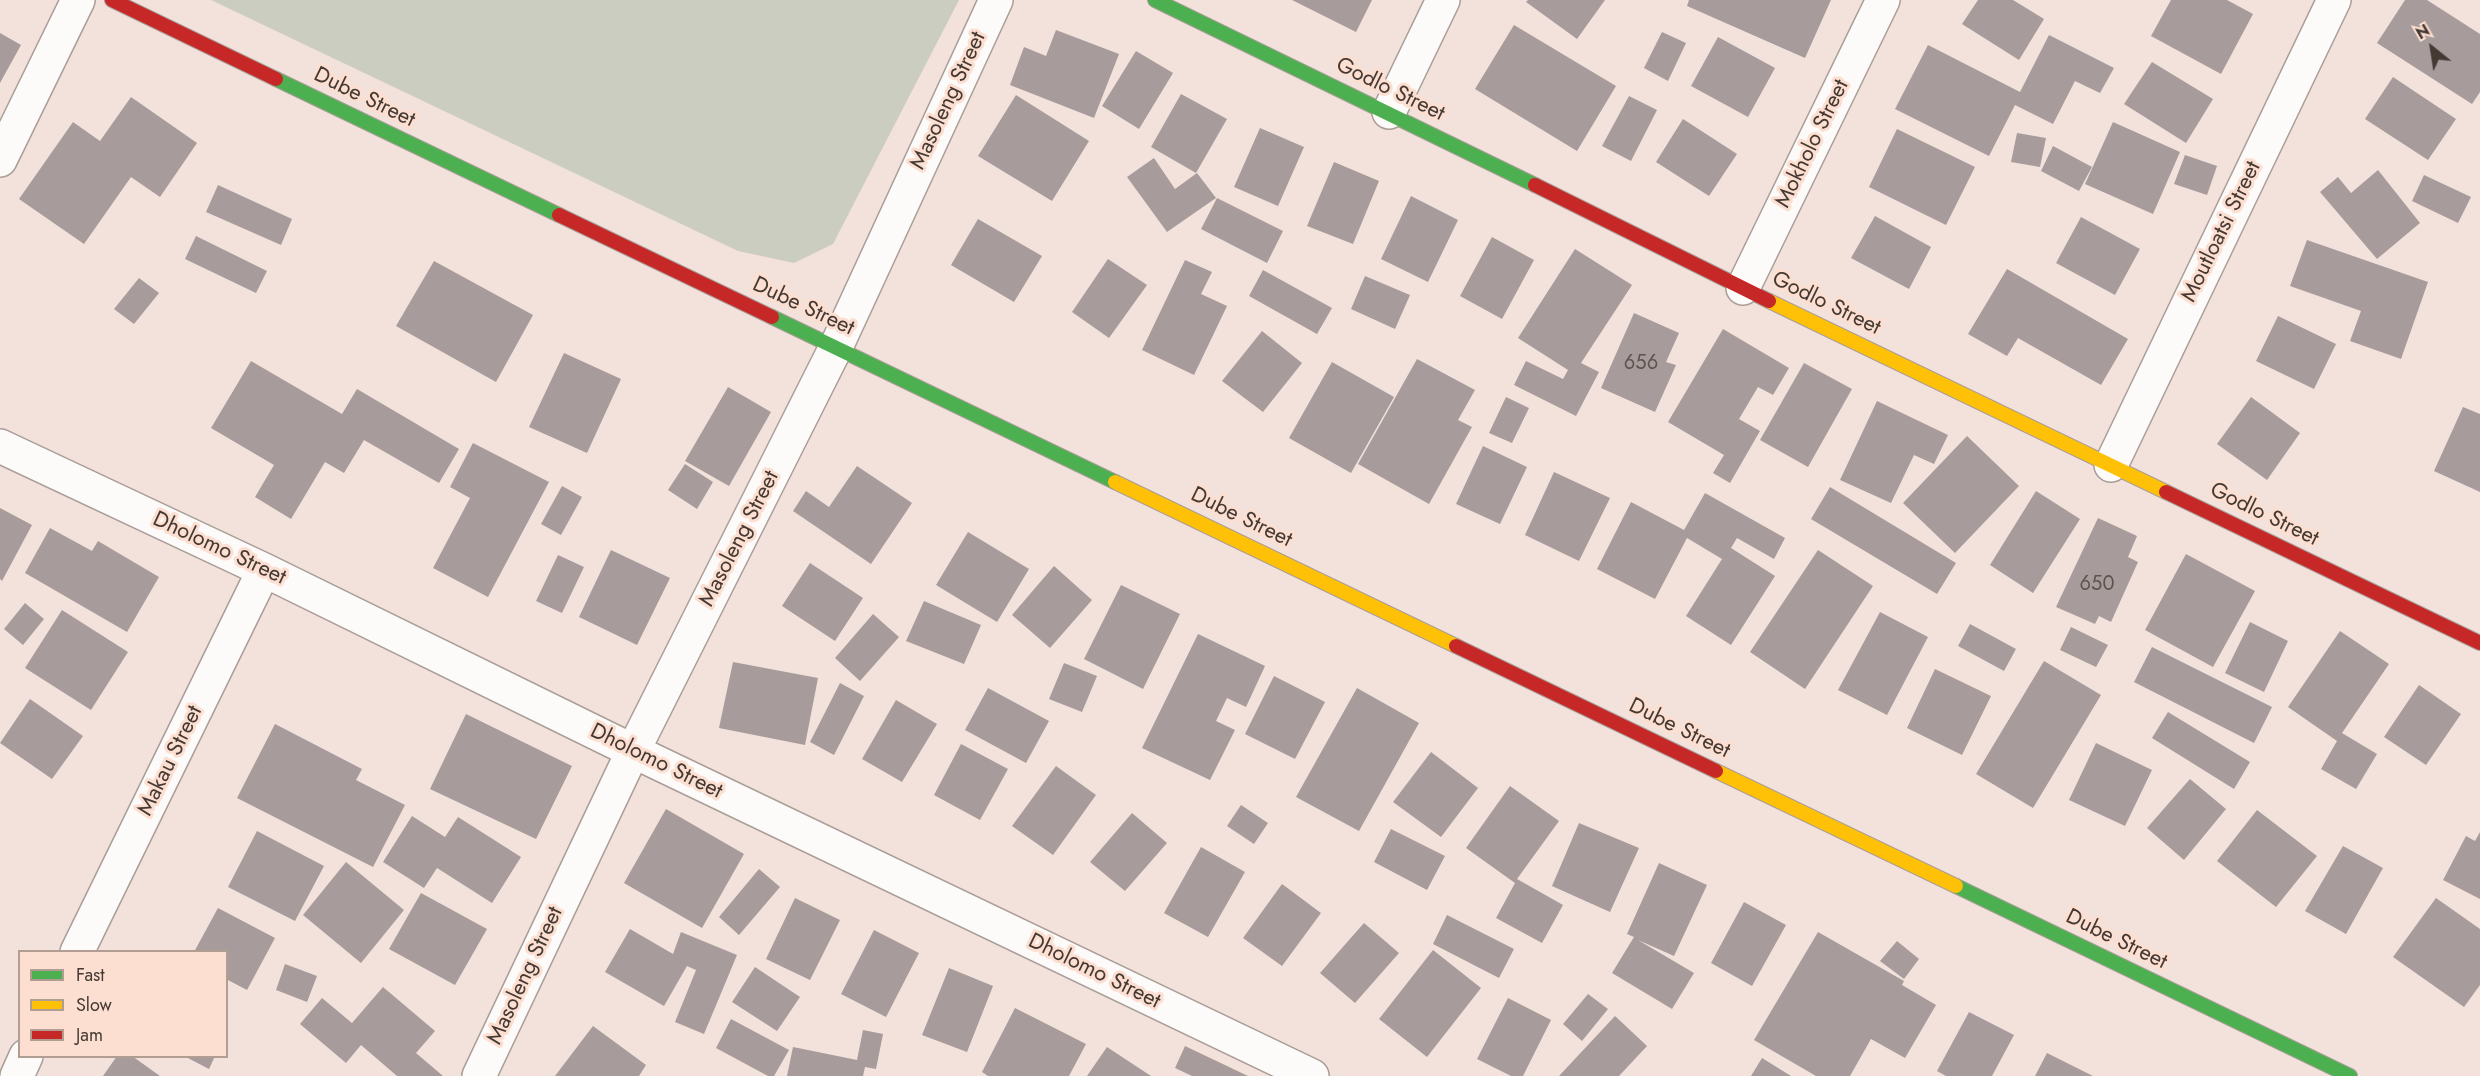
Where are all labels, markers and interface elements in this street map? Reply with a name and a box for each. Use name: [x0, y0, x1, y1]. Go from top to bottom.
north arrow: [2402, 18, 2462, 78]
text: N: [2411, 19, 2434, 45]
street label: Masoleng Street: [906, 28, 992, 174]
street label: Godlo Street: [1331, 52, 1449, 128]
street label: Dube Street: [309, 62, 419, 134]
street label: Mokholo Street: [1771, 76, 1855, 212]
street label: Moutloatsi Street: [2177, 157, 2267, 307]
street label: Godlo Street: [1767, 266, 1885, 342]
street label: Dube Street: [748, 272, 858, 342]
house number: 656: [1624, 352, 1658, 376]
street label: Masoleng Street: [694, 467, 786, 611]
street label: Godlo Street: [2205, 477, 2323, 553]
street label: Dube Street: [1186, 482, 1296, 554]
street label: Dholomo Street: [148, 507, 290, 591]
house number: 650: [2080, 573, 2114, 597]
street label: Dube Street: [1624, 693, 1734, 765]
street label: Makau Street: [133, 702, 209, 820]
street label: Dholomo Street: [586, 719, 726, 805]
street label: Masoleng Street: [483, 903, 569, 1049]
street label: Dube Street: [2061, 904, 2171, 976]
street label: Dholomo Street: [1024, 929, 1164, 1015]
legend: [18, 950, 228, 1058]
text: Fast: [76, 962, 105, 988]
text: Slow: [76, 992, 112, 1018]
text: Jam: [76, 1022, 103, 1048]

